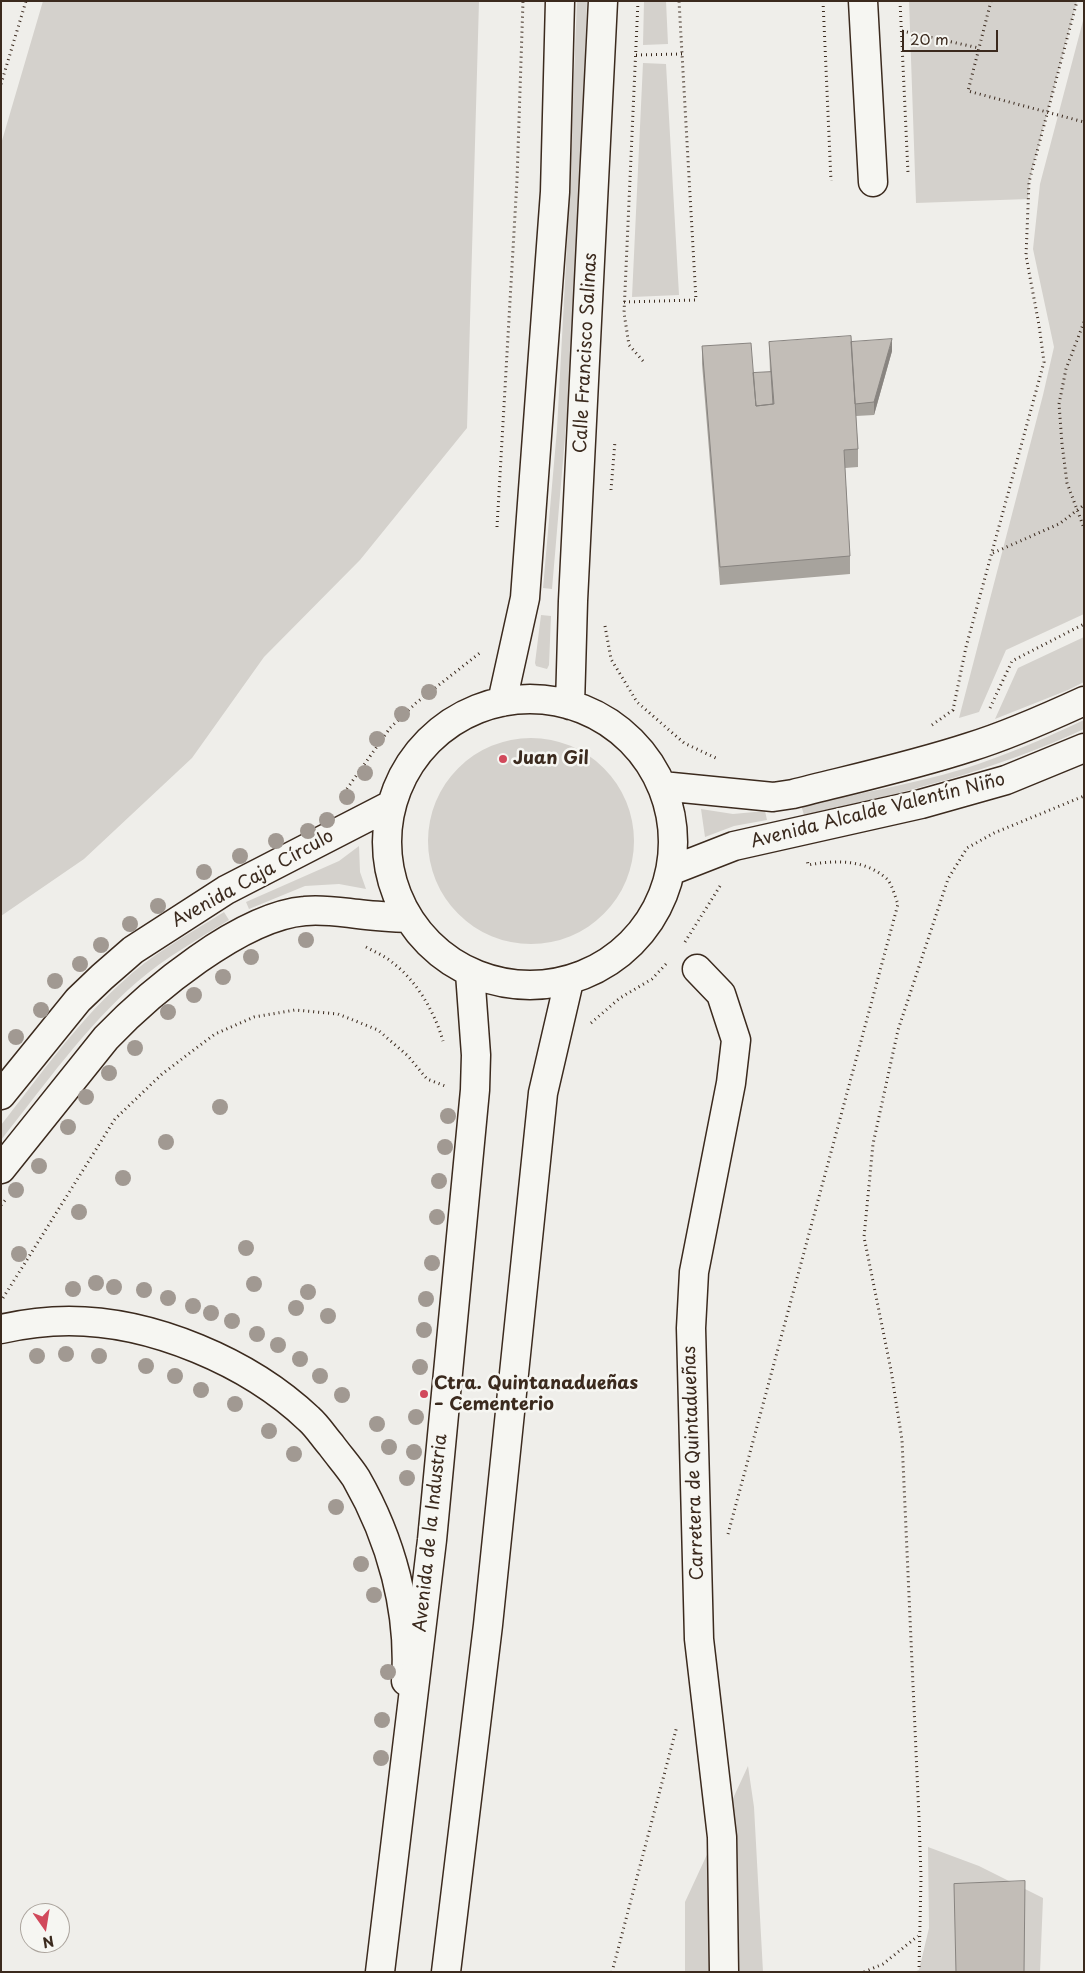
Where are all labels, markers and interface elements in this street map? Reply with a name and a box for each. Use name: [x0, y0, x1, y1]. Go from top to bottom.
scale bar: [905, 20, 1001, 52]
text: 20 m: [910, 27, 949, 50]
street label: Calle Francisco Salinas: [570, 252, 602, 454]
place label: Juan Gil: [513, 748, 589, 770]
marker: Juan Gil: [497, 753, 509, 765]
street label: Avenida Alcalde Valentín Niño: [749, 769, 1007, 853]
street label: Avenida Caja Círculo: [168, 826, 338, 932]
street label: Carretera de Quintadueñas: [679, 1345, 709, 1581]
place label: Ctra. Quintanadueñas – Cementerio: [434, 1373, 638, 1416]
marker: Ctra. Quintanadueñas – Cementerio: [418, 1388, 430, 1400]
street label: Avenida de la Industria: [410, 1433, 452, 1633]
north arrow: [20, 1903, 70, 1953]
text: N: [40, 1931, 56, 1954]

